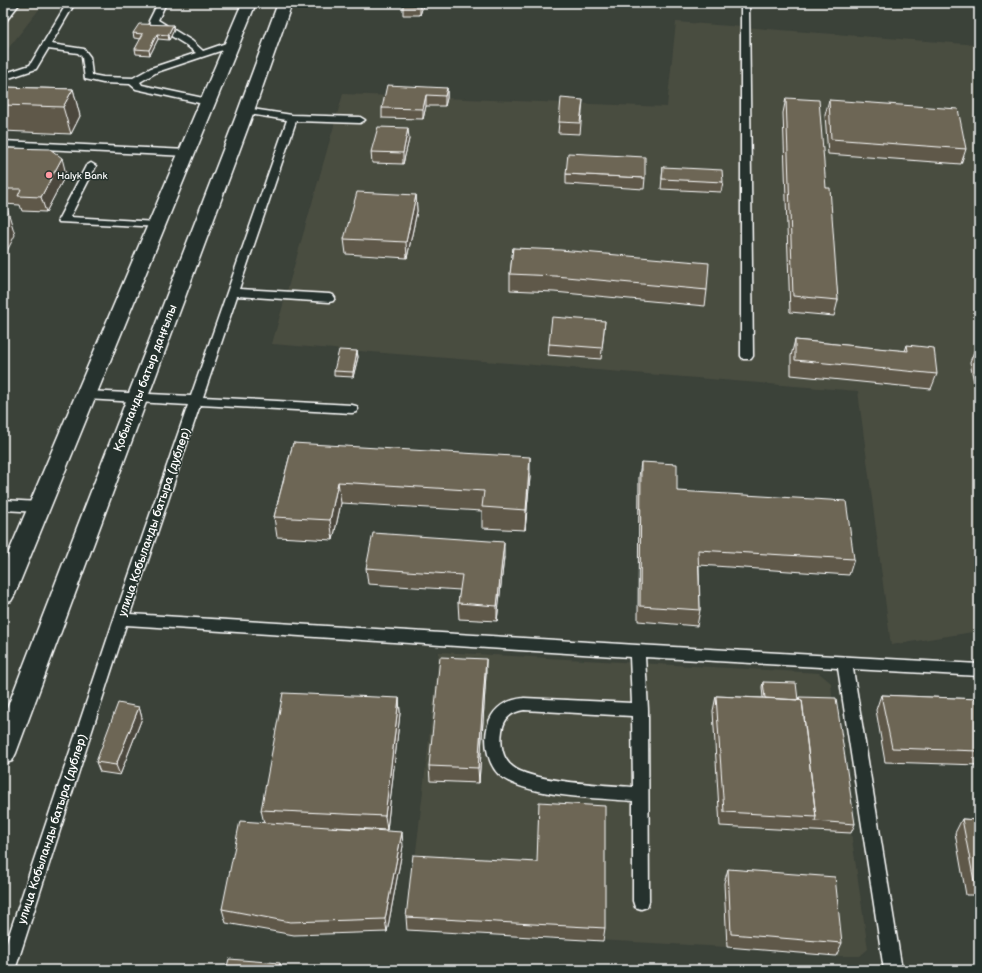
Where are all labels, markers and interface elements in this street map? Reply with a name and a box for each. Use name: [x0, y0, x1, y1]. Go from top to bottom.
marker: Halyk Bank: [44, 170, 54, 180]
place label: Halyk Bank: [57, 170, 107, 182]
street label: Қобыланды батыр даңғылы: [110, 302, 181, 454]
street label: улица Кобыланды батыра (дублер): [115, 426, 194, 619]
street label: улица Кобыланды батыра (дублер): [15, 732, 90, 926]

